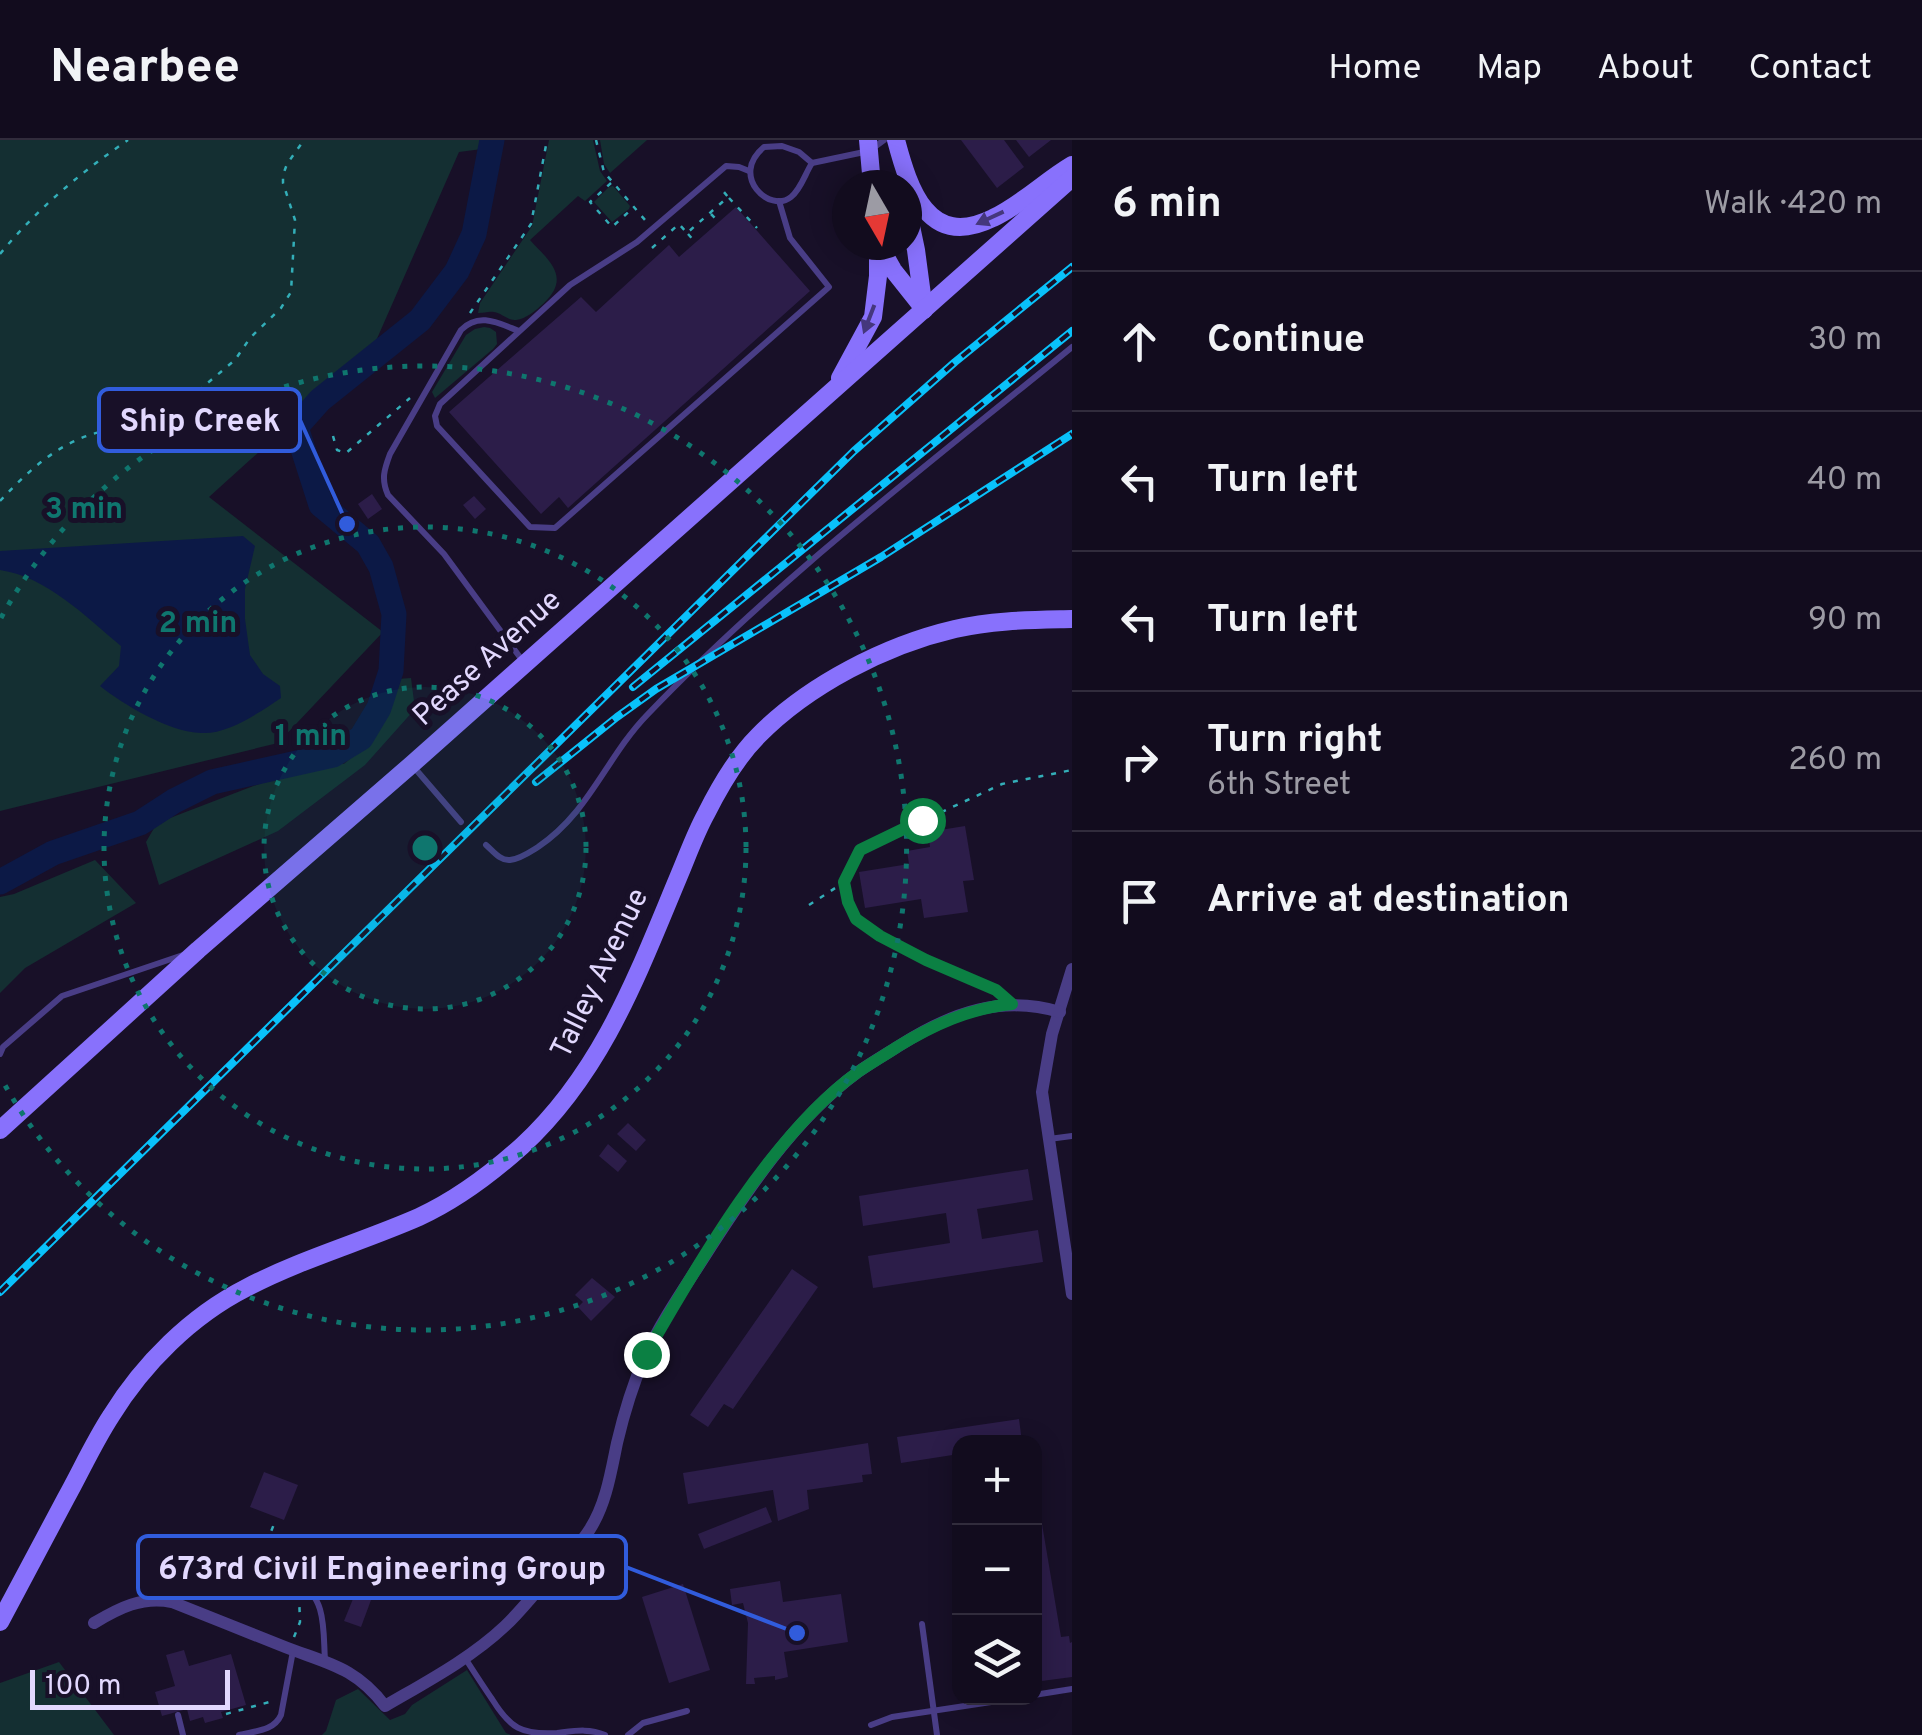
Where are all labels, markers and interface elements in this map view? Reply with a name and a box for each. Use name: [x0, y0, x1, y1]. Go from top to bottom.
text: Nearbee: [50, 39, 240, 99]
text: Home: [1328, 47, 1421, 91]
text: Map: [1476, 47, 1542, 91]
text: About: [1597, 47, 1693, 91]
text: Contact: [1748, 47, 1872, 91]
north arrow: [832, 170, 922, 260]
text: 6 min: [1112, 179, 1222, 232]
text: Walk · 420 m: [1704, 185, 1882, 225]
one-way arrow: [976, 209, 1005, 226]
one-way arrow: [861, 304, 876, 334]
icon: ahead: [1112, 314, 1167, 369]
text: Continue: [1207, 317, 1365, 366]
text: 30 m: [1808, 321, 1882, 361]
callout: Ship Creek: [99, 389, 300, 451]
text: Ship Creek: [119, 403, 281, 443]
icon: left: [1112, 454, 1167, 509]
text: Turn left: [1207, 457, 1359, 506]
text: 40 m: [1807, 461, 1882, 501]
text: 3 min: [45, 492, 123, 529]
street label: Pease Avenue: [406, 583, 570, 735]
icon: left: [1112, 594, 1167, 649]
text: Turn left: [1207, 597, 1359, 646]
text: 90 m: [1808, 601, 1882, 641]
text: 2 min: [159, 606, 237, 643]
text: Turn right: [1207, 717, 1382, 766]
text: 1 min: [275, 719, 347, 756]
icon: right: [1112, 734, 1167, 789]
text: 260 m: [1788, 741, 1882, 781]
text: 6th Street: [1207, 766, 1351, 806]
route start: [900, 798, 946, 844]
centre of rings: [407, 830, 443, 866]
icon: arrive: [1112, 874, 1167, 929]
text: Arrive at destination: [1207, 877, 1570, 926]
street label: Talley Avenue: [544, 883, 658, 1065]
route end: [624, 1332, 670, 1378]
map controls: [952, 1435, 1042, 1705]
button: +: [952, 1435, 1042, 1525]
button: −: [952, 1525, 1042, 1615]
callout: 673rd Civil Engineering Group: [138, 1536, 626, 1598]
text: 673rd Civil Engineering Group: [158, 1551, 606, 1591]
button: layers: [952, 1615, 1042, 1705]
scale bar: [30, 1665, 230, 1710]
text: 100 m: [45, 1669, 121, 1705]

